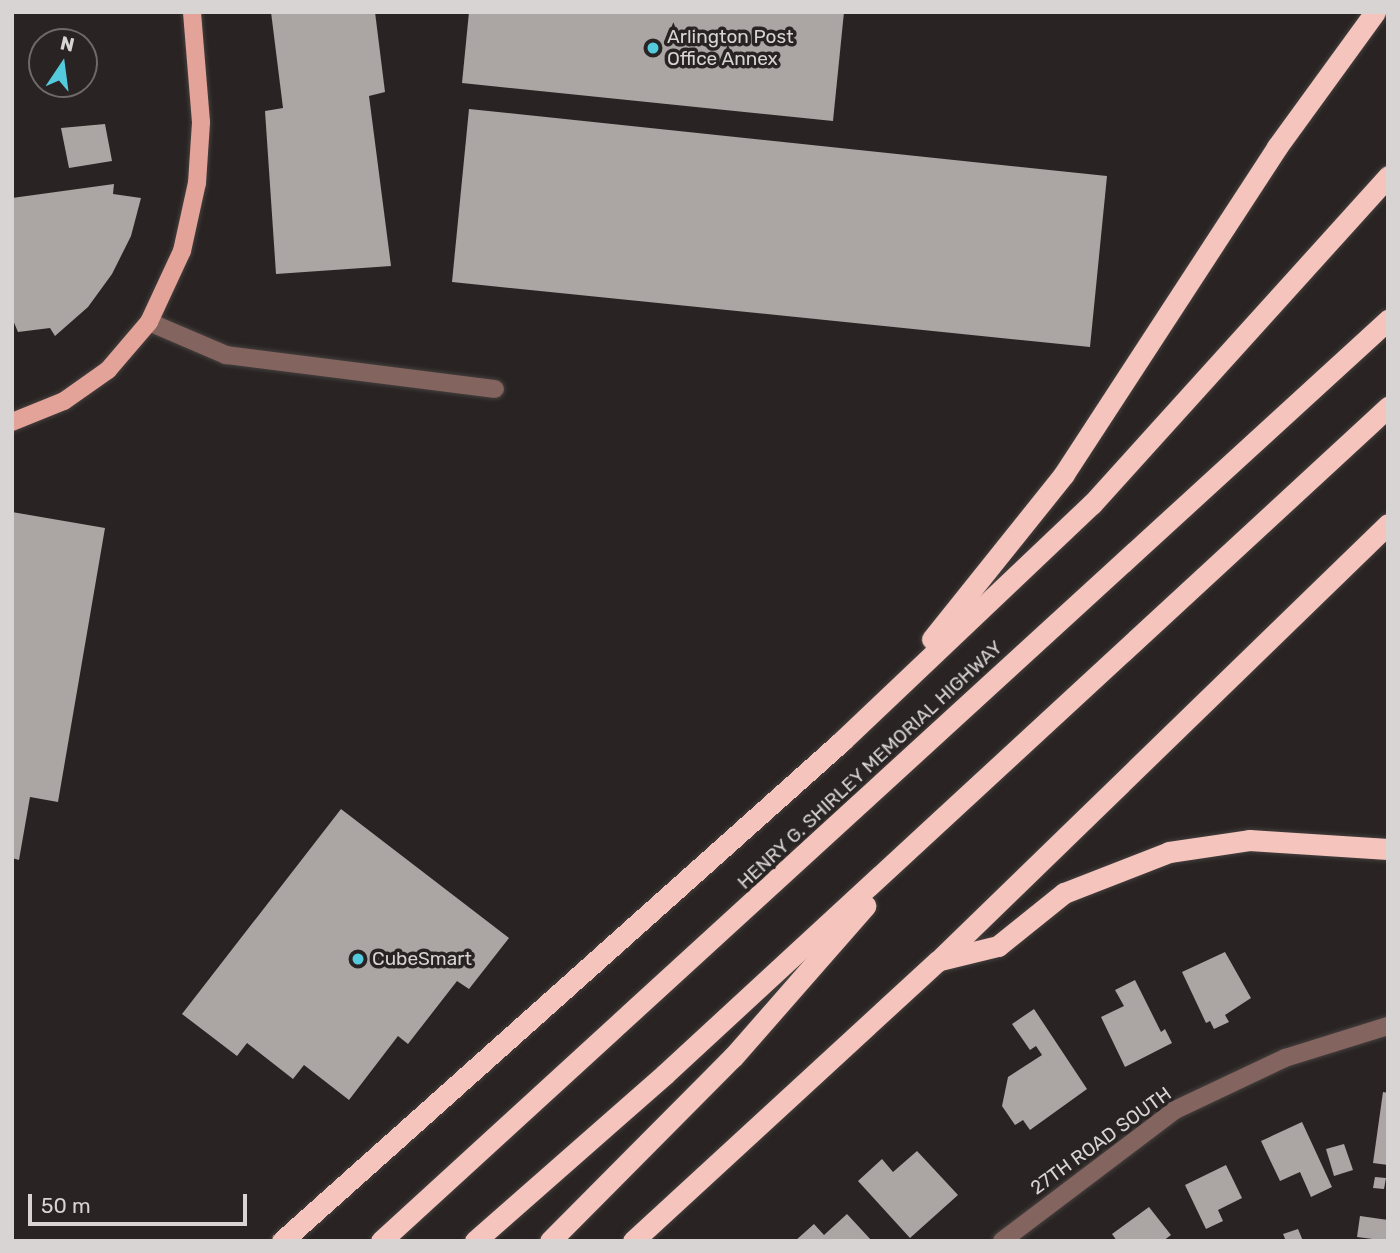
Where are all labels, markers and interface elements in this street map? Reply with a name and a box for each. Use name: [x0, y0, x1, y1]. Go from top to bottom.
place label: Arlington Post Office Annex: [667, 26, 794, 70]
north arrow: [28, 28, 98, 98]
text: N: [58, 31, 77, 57]
marker: Arlington Post Office Annex: [645, 40, 661, 56]
street label: HENRY G. SHIRLEY MEMORIAL HIGHWAY: [732, 635, 1008, 895]
place label: CubeSmart: [372, 948, 472, 970]
marker: CubeSmart: [350, 951, 366, 967]
street label: 27TH ROAD SOUTH: [1026, 1082, 1176, 1200]
scale bar: [32, 1180, 250, 1224]
text: 50 m: [41, 1193, 91, 1218]

